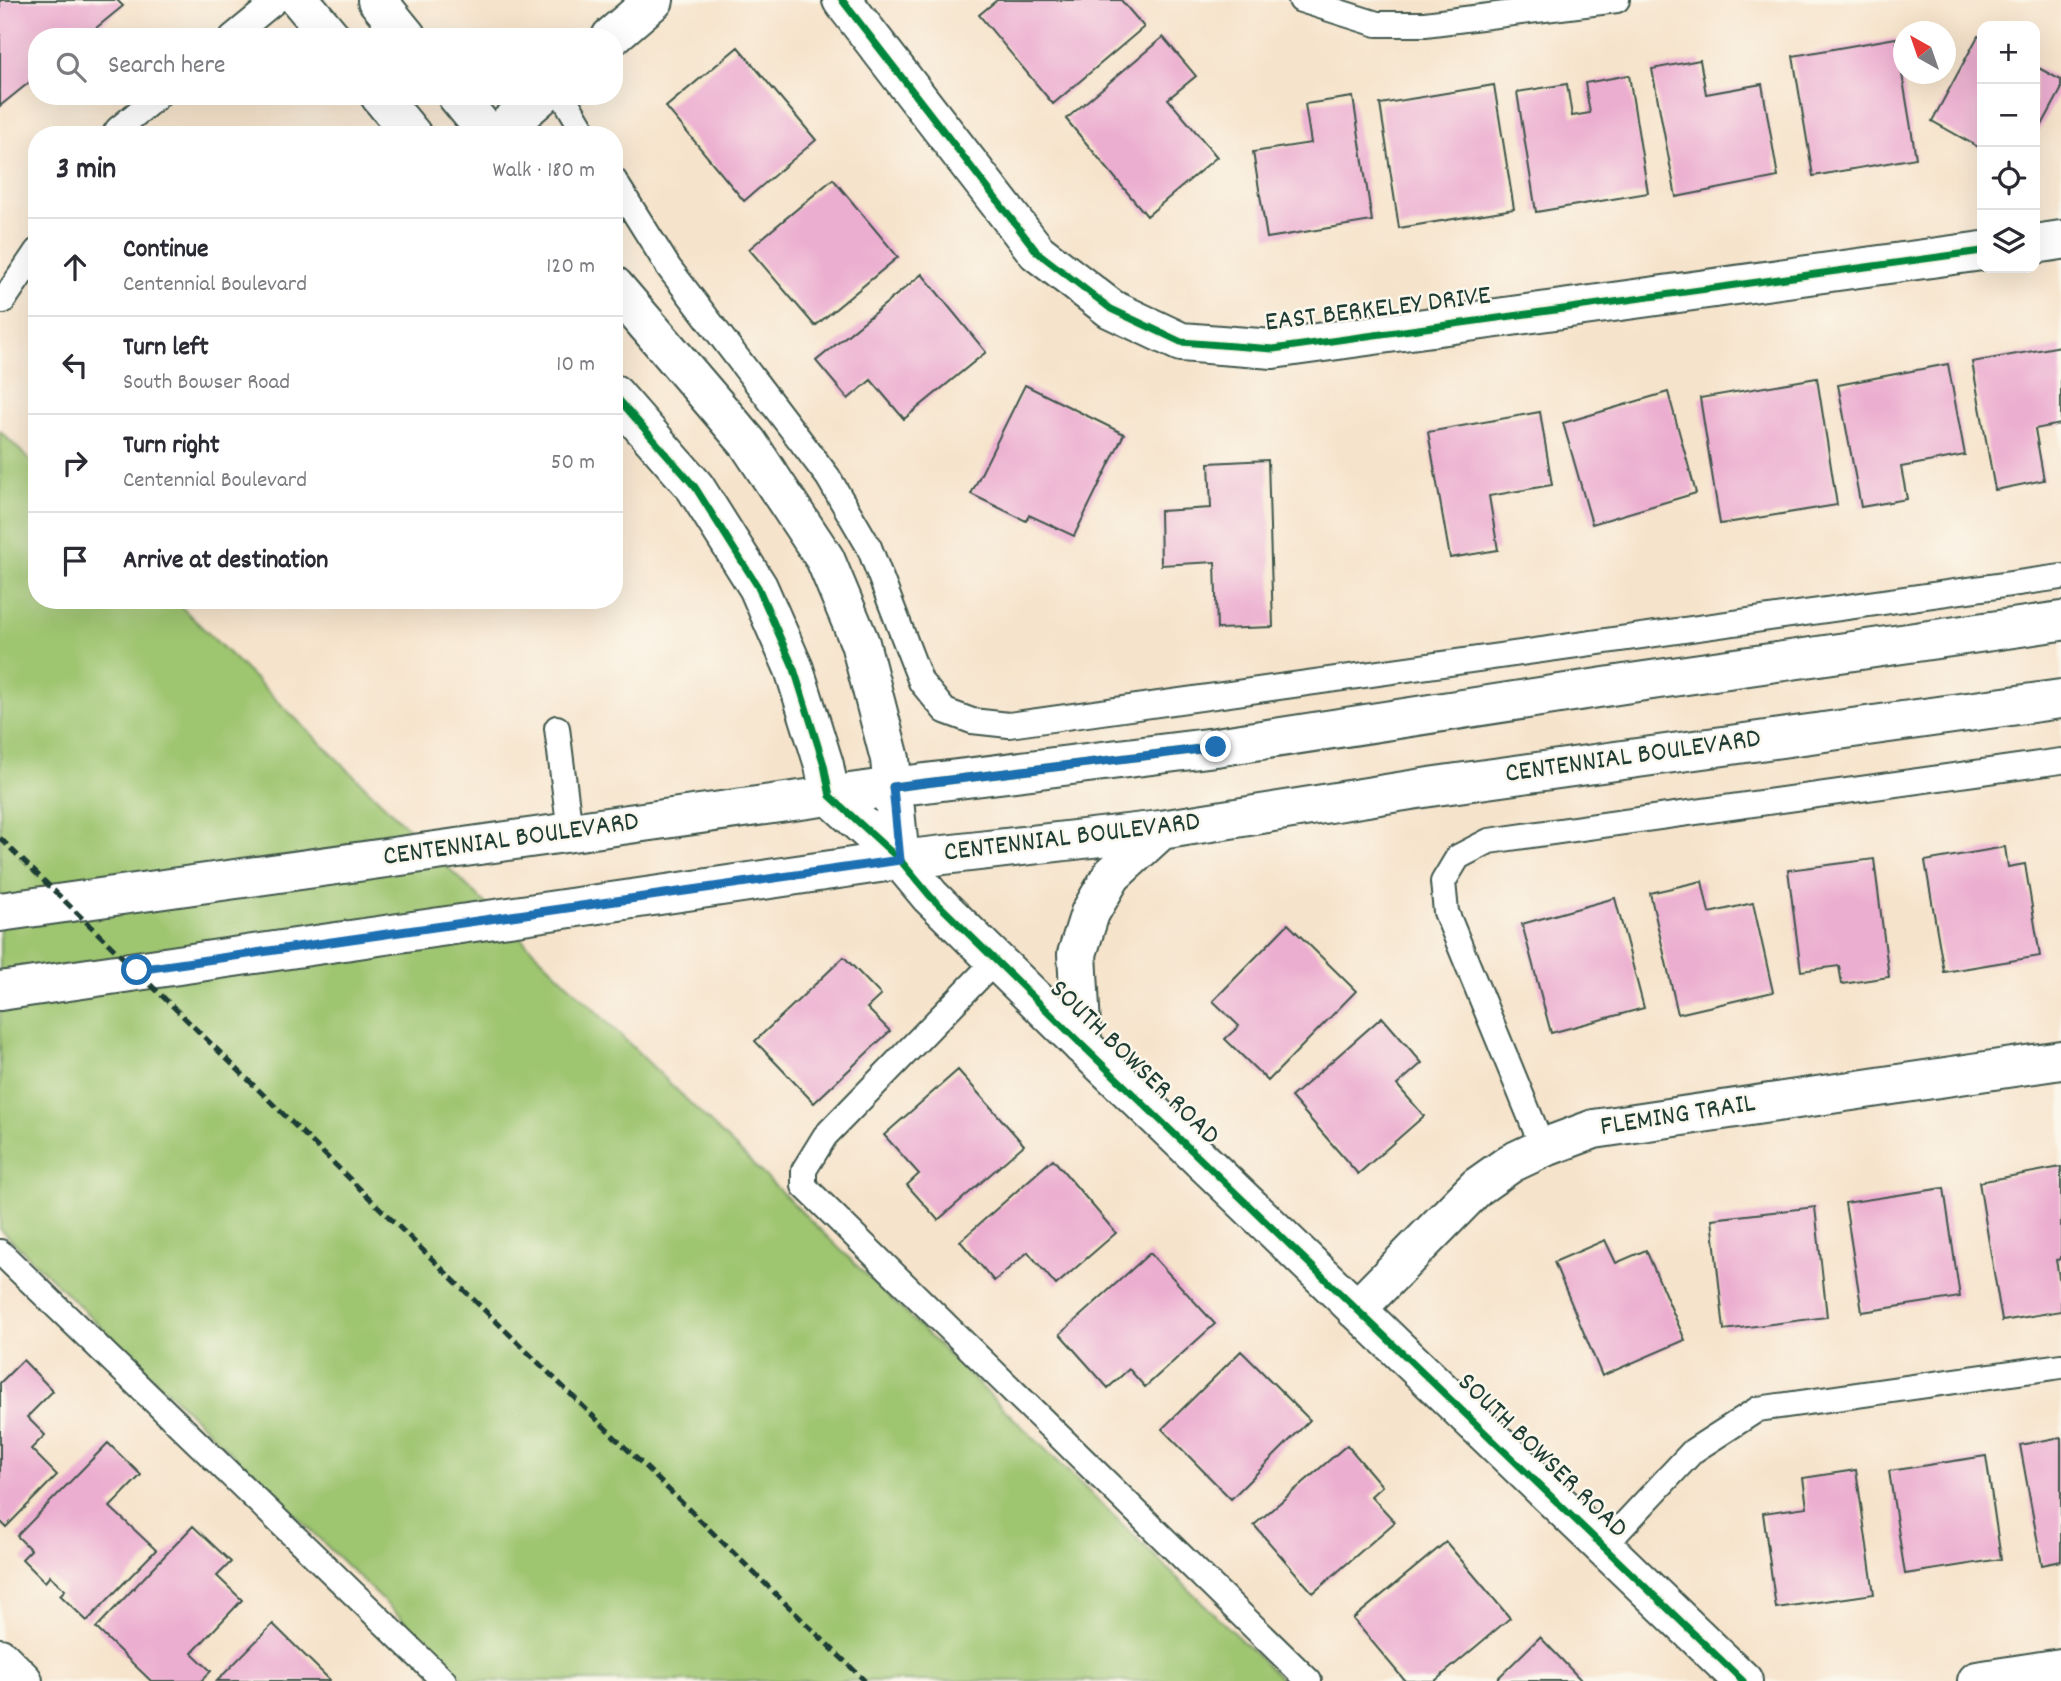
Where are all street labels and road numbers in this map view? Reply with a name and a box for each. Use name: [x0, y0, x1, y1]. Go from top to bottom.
street label: EAST BERKELEY DRIVE: [1263, 277, 1493, 345]
street label: CENTENNIAL BOULEVARD: [1503, 720, 1763, 796]
street label: CENTENNIAL BOULEVARD: [381, 803, 641, 879]
street label: CENTENNIAL BOULEVARD: [942, 803, 1202, 875]
street label: SOUTH BOWSER ROAD: [1039, 972, 1227, 1156]
street label: FLEMING TRAIL: [1598, 1085, 1758, 1149]
street label: SOUTH BOWSER ROAD: [1447, 1365, 1635, 1549]

